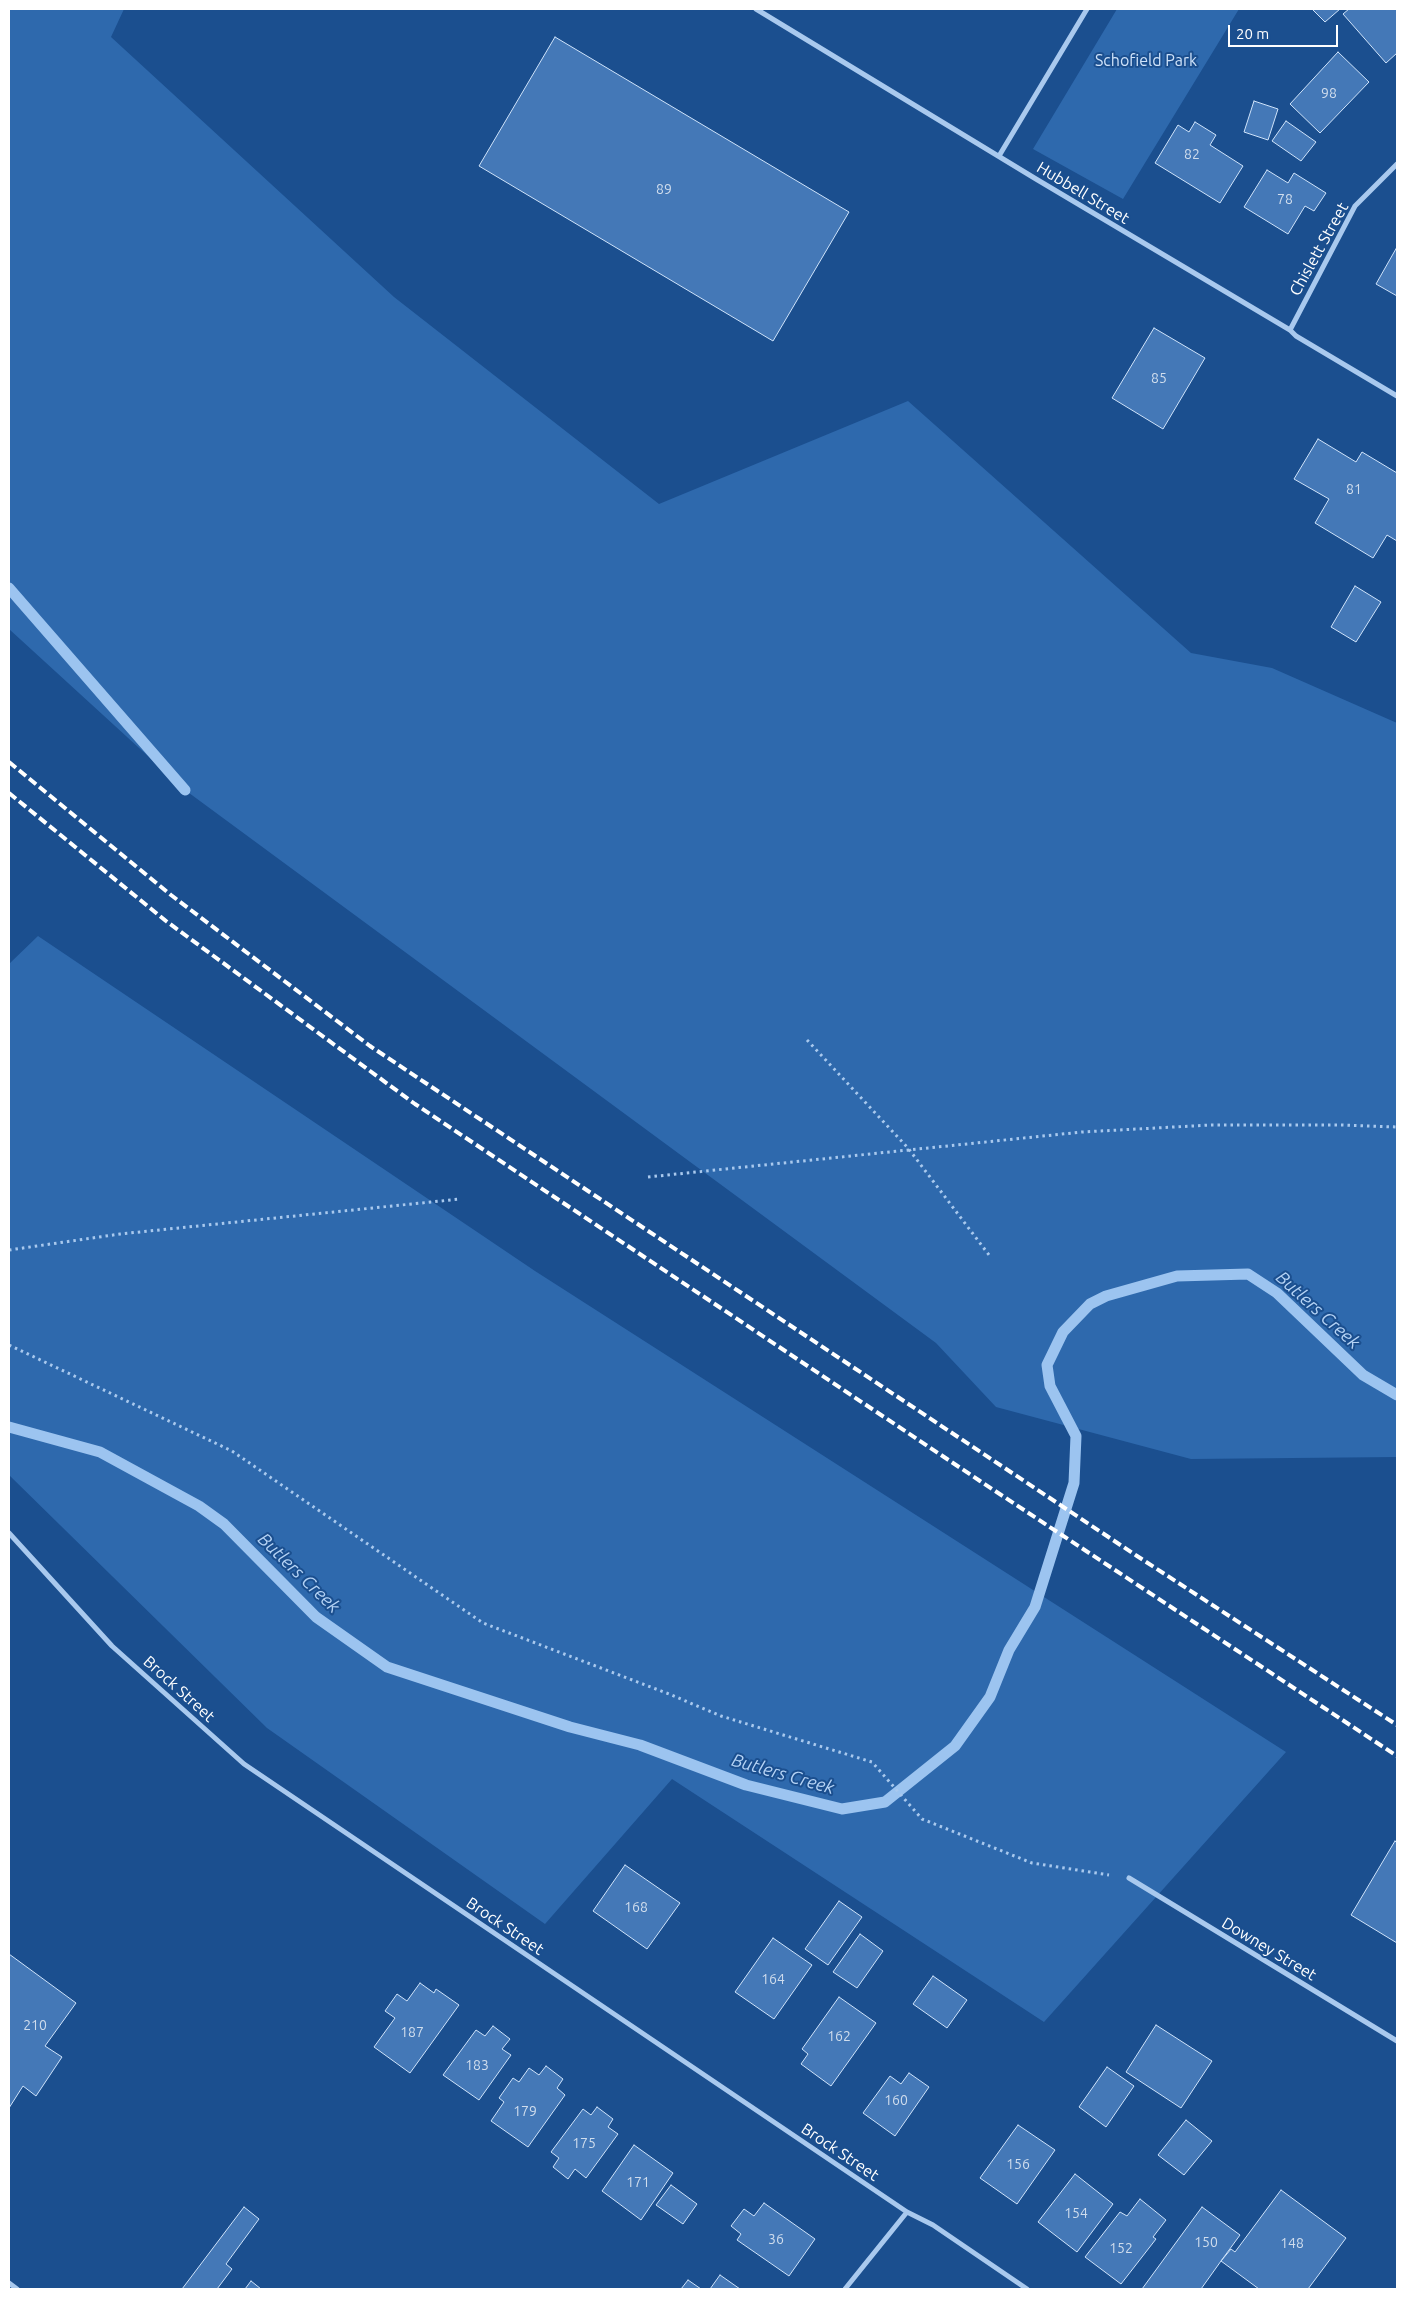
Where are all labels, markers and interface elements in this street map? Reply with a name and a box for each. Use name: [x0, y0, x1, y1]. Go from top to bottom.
scale bar: [1231, 15, 1341, 47]
text: 20 m: [1236, 25, 1269, 42]
park label: Schofield Park: [1095, 51, 1197, 71]
house number: 98: [1321, 85, 1337, 101]
house number: 82: [1184, 146, 1200, 162]
street label: Hubbell Street: [1033, 158, 1133, 228]
house number: 89: [656, 181, 672, 197]
house number: 78: [1277, 191, 1293, 207]
street label: Chislett Street: [1285, 199, 1353, 299]
house number: 85: [1151, 370, 1167, 386]
house number: 81: [1346, 481, 1362, 497]
water label: Butlers Creek: [1271, 1267, 1365, 1353]
water label: Butlers Creek: [253, 1528, 345, 1618]
street label: Brock Street: [139, 1652, 219, 1726]
water label: Butlers Creek: [729, 1749, 837, 1799]
street label: Brock Street: [463, 1893, 547, 1959]
house number: 168: [624, 1899, 648, 1915]
street label: Downey Street: [1218, 1913, 1320, 1985]
house number: 164: [761, 1971, 785, 1987]
house number: 210: [23, 2017, 47, 2033]
house number: 187: [400, 2024, 424, 2040]
house number: 162: [827, 2028, 851, 2044]
house number: 183: [465, 2057, 489, 2073]
house number: 160: [884, 2092, 908, 2108]
house number: 179: [513, 2103, 537, 2119]
street label: Brock Street: [798, 2119, 882, 2185]
house number: 175: [572, 2135, 596, 2151]
house number: 156: [1006, 2156, 1030, 2172]
house number: 171: [626, 2174, 650, 2190]
house number: 154: [1064, 2205, 1088, 2221]
house number: 36: [768, 2231, 784, 2247]
house number: 150: [1194, 2234, 1218, 2250]
house number: 148: [1280, 2235, 1304, 2251]
house number: 152: [1109, 2240, 1133, 2256]

